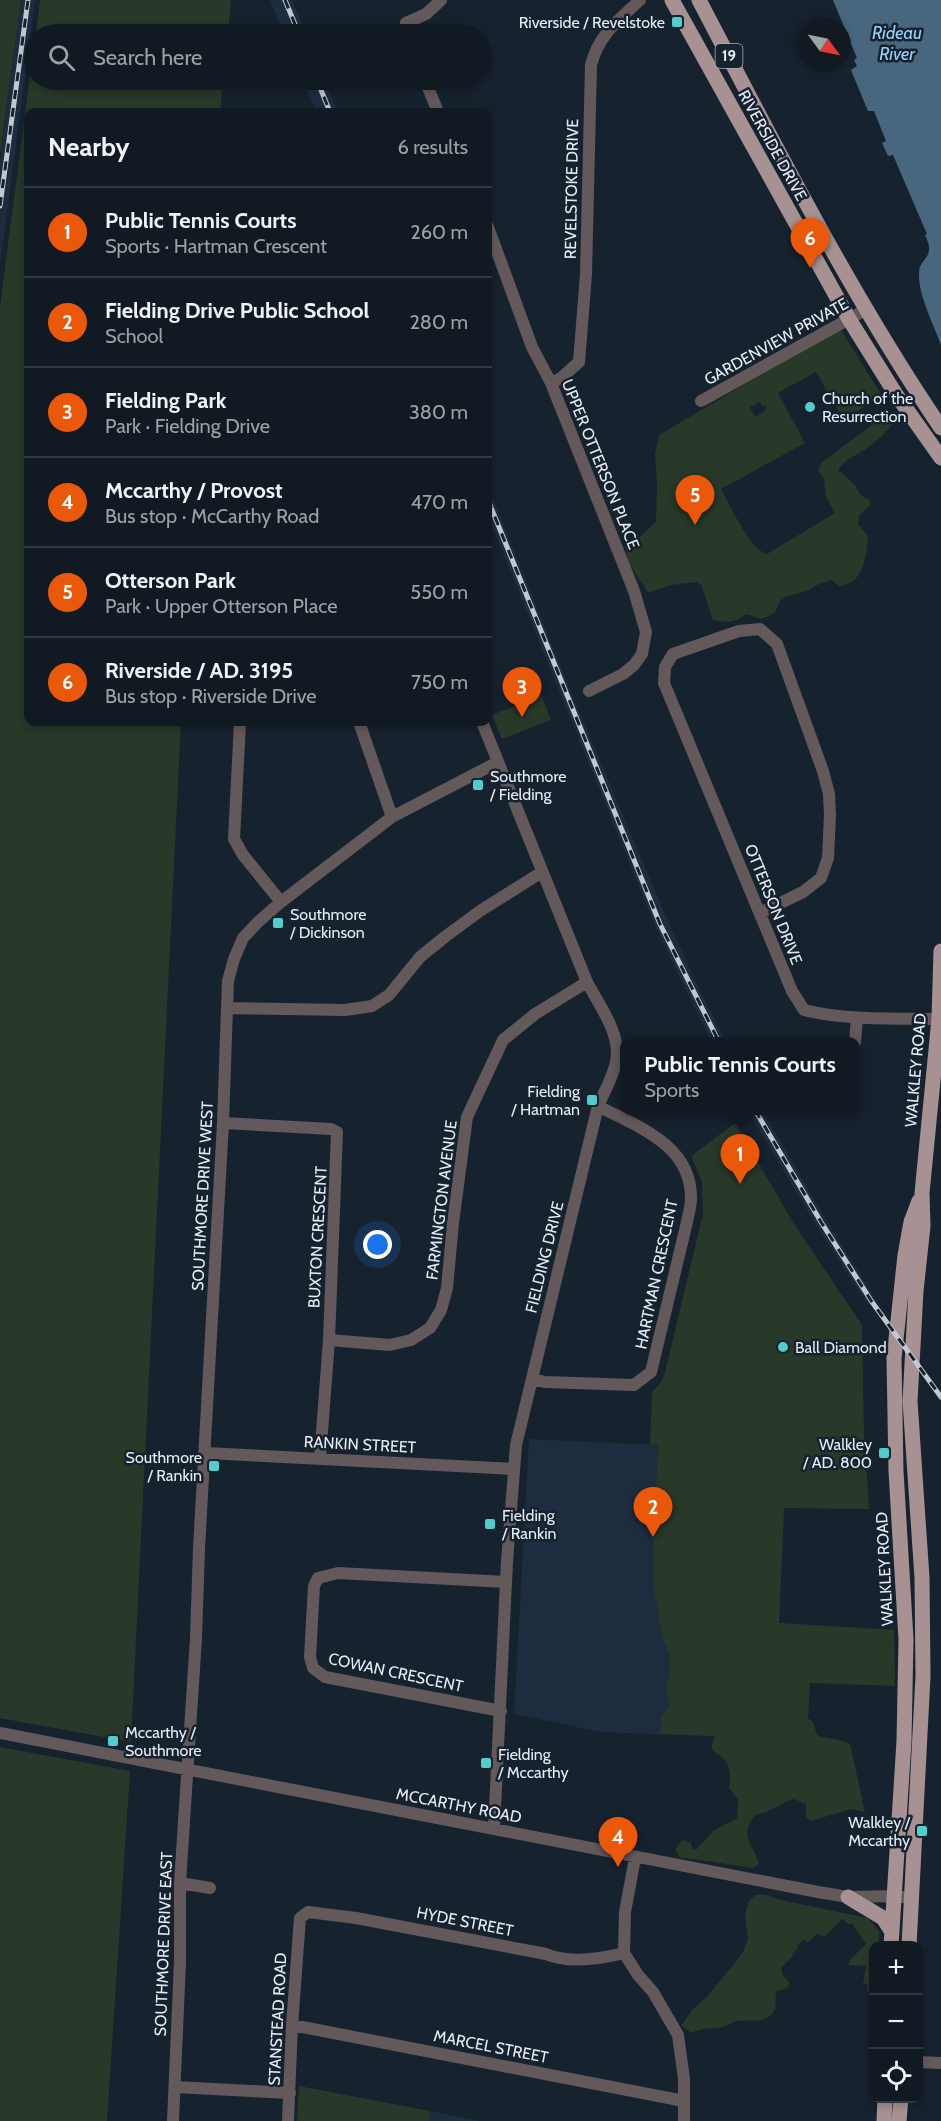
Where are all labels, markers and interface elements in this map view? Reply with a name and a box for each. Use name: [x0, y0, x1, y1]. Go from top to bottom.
place label: Riverside / Revelstoke: [519, 13, 665, 32]
marker: Riverside / Revelstoke: [670, 15, 684, 29]
north arrow: [797, 18, 851, 72]
water label: Rideau River: [872, 22, 922, 65]
search box: [24, 24, 492, 90]
icon: search: [45, 41, 78, 74]
text: Search here: [93, 44, 202, 71]
road number: 19: [716, 44, 742, 68]
street label: RIVERSIDE DRIVE: [734, 87, 811, 204]
street label: REVELSTOKE DRIVE: [561, 118, 582, 259]
text: Nearby: [48, 131, 129, 163]
text: 6 results: [397, 135, 468, 159]
text: Public Tennis Courts: [105, 207, 296, 234]
pin: 6: [790, 218, 830, 268]
text: 1: [64, 220, 71, 244]
text: 260 m: [410, 220, 468, 244]
text: Sports · Hartman Crescent: [105, 234, 327, 258]
street label: GARDENVIEW PRIVATE: [701, 294, 852, 389]
text: Fielding Drive Public School: [105, 297, 369, 324]
text: 2: [62, 310, 73, 334]
text: 280 m: [409, 310, 468, 334]
text: School: [105, 324, 163, 348]
street label: UPPER OTTERSON PLACE: [558, 376, 643, 552]
text: Fielding Park: [105, 387, 226, 414]
place label: Church of the Resurrection: [822, 389, 913, 426]
text: 3: [62, 400, 73, 424]
text: 380 m: [409, 400, 468, 424]
marker: Church of the Resurrection: [803, 400, 817, 414]
text: Park · Fielding Drive: [105, 414, 270, 438]
pin: 5: [676, 476, 714, 525]
text: Mccarthy / Provost: [105, 477, 283, 504]
text: 4: [61, 490, 74, 514]
text: 470 m: [411, 490, 468, 514]
text: Bus stop · McCarthy Road: [105, 504, 319, 528]
text: Otterson Park: [105, 567, 236, 594]
text: 5: [62, 580, 73, 604]
text: 550 m: [410, 580, 468, 604]
text: Park · Upper Otterson Place: [105, 594, 337, 618]
text: Riverside / AD. 3195: [105, 657, 293, 684]
pin: 3: [502, 668, 542, 717]
text: 6: [62, 670, 73, 694]
text: 750 m: [411, 670, 468, 694]
text: Bus stop · Riverside Drive: [105, 684, 317, 708]
place label: Southmore / Fielding: [489, 767, 566, 804]
marker: Southmore / Fielding: [471, 778, 485, 792]
street label: OTTERSON DRIVE: [741, 841, 806, 967]
place label: Southmore / Dickinson: [289, 905, 366, 942]
marker: Southmore / Dickinson: [271, 916, 285, 930]
street label: WALKLEY ROAD: [901, 1012, 930, 1128]
popup: [620, 1037, 860, 1115]
text: Public Tennis Courts: [644, 1051, 836, 1078]
text: Sports: [644, 1078, 699, 1102]
place label: Fielding / Hartman: [510, 1082, 581, 1119]
marker: Fielding / Hartman: [585, 1093, 599, 1107]
street label: SOUTHMORE DRIVE WEST: [188, 1100, 217, 1291]
street label: FARMINGTON AVENUE: [422, 1119, 461, 1281]
pin: 1: [720, 1134, 760, 1184]
street label: BUXTON CRESCENT: [304, 1165, 331, 1309]
street label: HARTMAN CRESCENT: [631, 1197, 682, 1351]
street label: FIELDING DRIVE: [521, 1199, 568, 1315]
your location: [363, 1230, 392, 1259]
place label: Ball Diamond: [795, 1338, 887, 1357]
marker: Ball Diamond: [776, 1340, 790, 1354]
street label: RANKIN STREET: [303, 1432, 417, 1457]
place label: Walkley / AD. 800: [802, 1435, 872, 1472]
marker: Walkley / AD. 800: [877, 1446, 891, 1460]
place label: Southmore / Rankin: [126, 1448, 202, 1485]
marker: Southmore / Rankin: [207, 1459, 221, 1473]
pin: 2: [634, 1488, 672, 1537]
place label: Fielding / Rankin: [501, 1506, 557, 1543]
street label: WALKLEY ROAD: [872, 1511, 897, 1627]
marker: Fielding / Rankin: [483, 1517, 497, 1531]
street label: COWAN CRESCENT: [327, 1649, 465, 1696]
place label: Mccarthy / Southmore: [125, 1723, 201, 1760]
marker: Mccarthy / Southmore: [106, 1734, 120, 1748]
place label: Fielding / Mccarthy: [497, 1745, 569, 1782]
marker: Fielding / Mccarthy: [479, 1756, 493, 1770]
street label: MCCARTHY ROAD: [395, 1784, 523, 1827]
place label: Walkley / Mccarthy: [848, 1813, 911, 1850]
pin: 4: [598, 1818, 638, 1867]
marker: Walkley / Mccarthy: [915, 1824, 929, 1838]
street label: SOUTHMORE DRIVE EAST: [151, 1851, 176, 2037]
street label: HYDE STREET: [415, 1903, 515, 1940]
map controls: [869, 1941, 923, 2103]
button: +: [869, 1941, 923, 1995]
street label: STANSTEAD ROAD: [265, 1952, 290, 2086]
button: −: [869, 1995, 923, 2049]
street label: MARCEL STREET: [432, 2026, 550, 2067]
button: locate: [869, 2049, 923, 2103]

